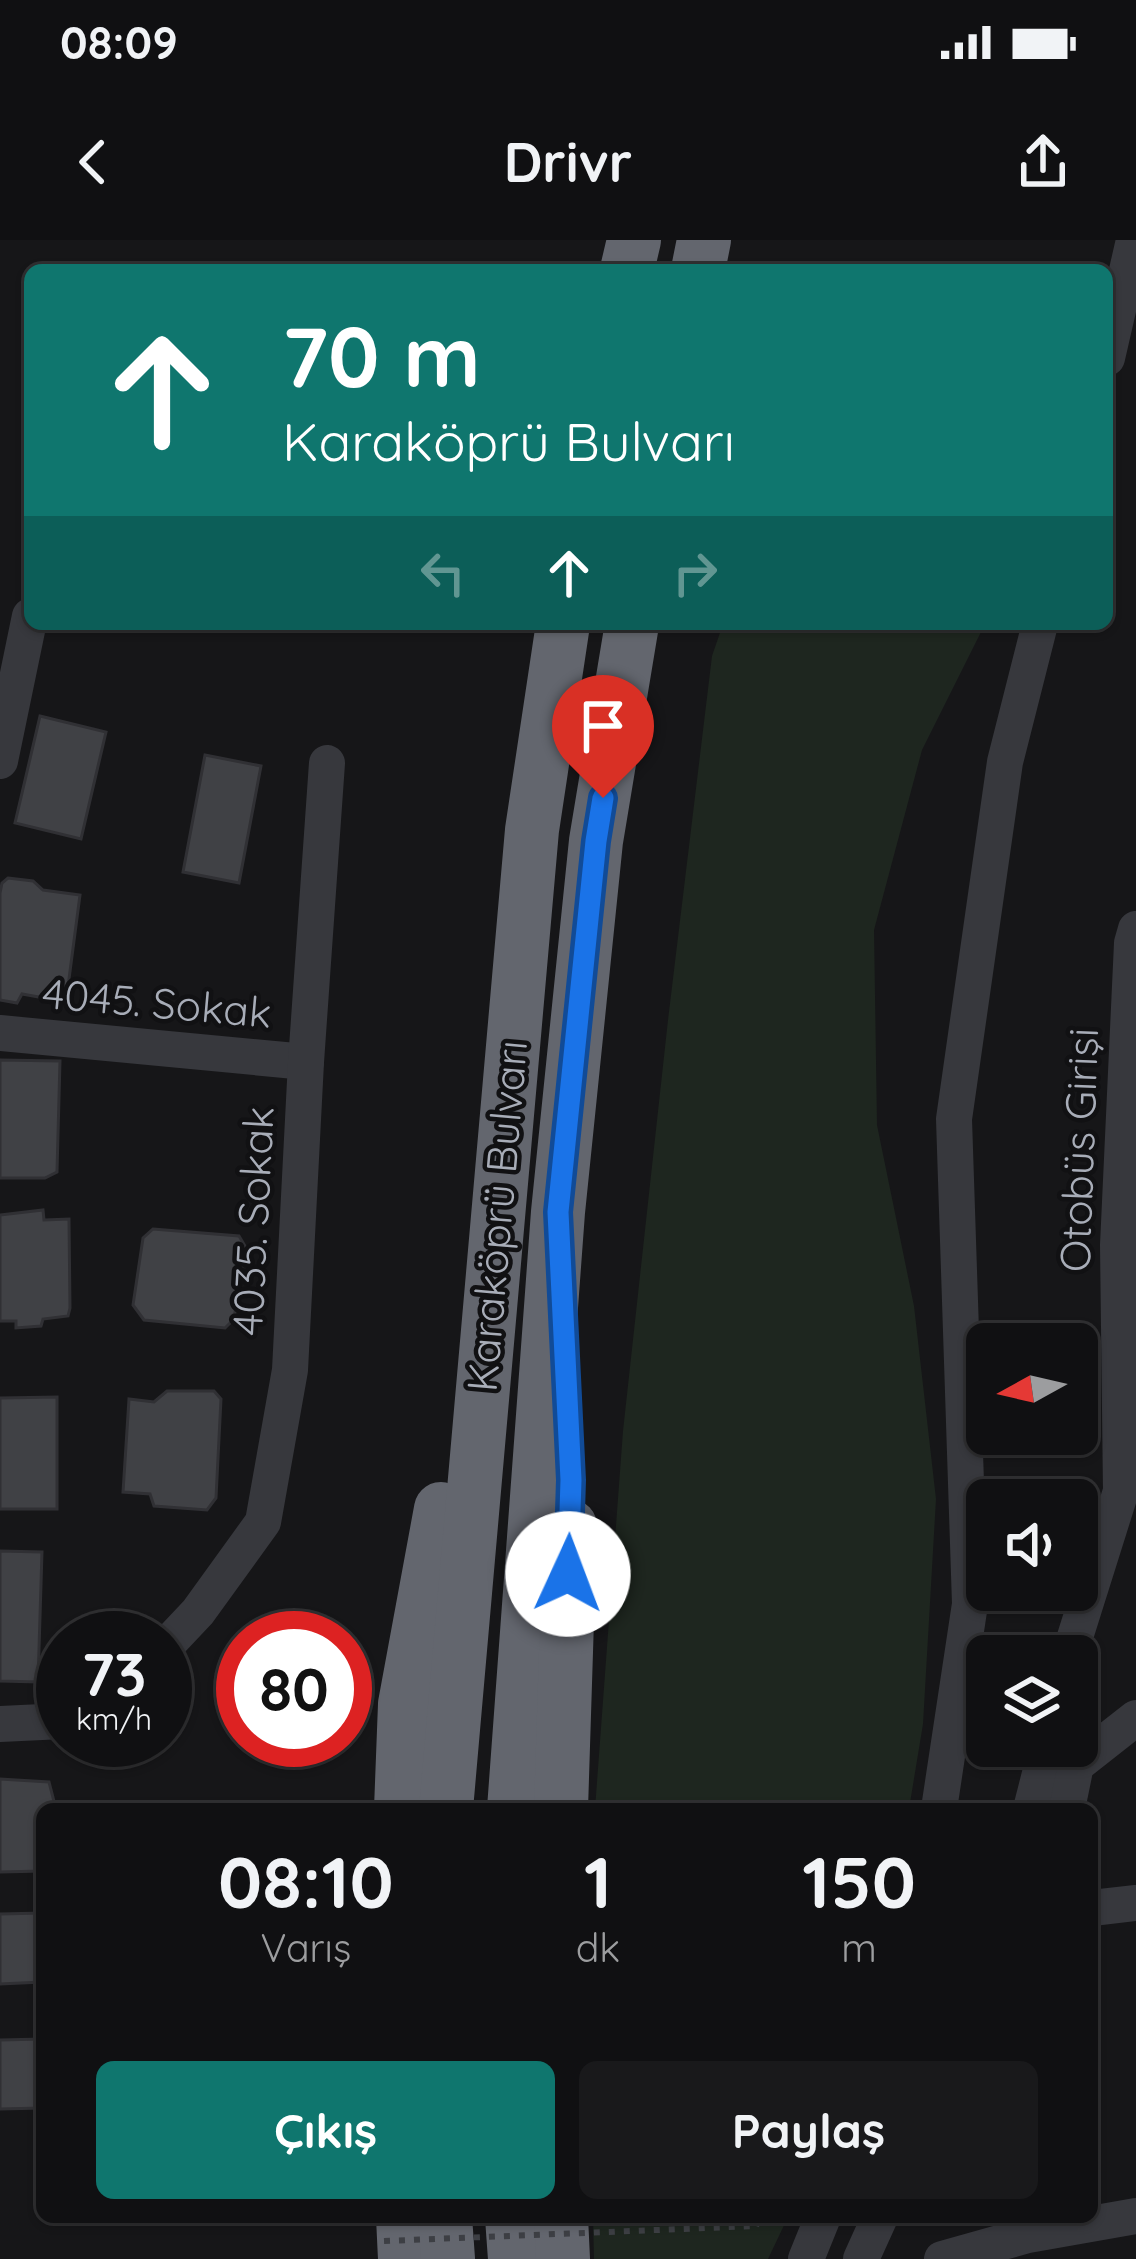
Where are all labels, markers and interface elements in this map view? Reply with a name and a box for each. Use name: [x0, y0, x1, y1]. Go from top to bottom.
text: 08:09: [60, 14, 178, 70]
text: Drivr: [504, 128, 632, 196]
icon: back: [60, 129, 126, 195]
icon: share: [1010, 129, 1076, 195]
text: 70 m: [282, 303, 481, 408]
icon: ahead: [84, 312, 240, 468]
text: Karaköprü Bulvarı: [282, 407, 735, 475]
icon: left: [410, 540, 476, 606]
icon: ahead: [536, 540, 602, 606]
icon: right: [662, 540, 728, 606]
pin: [552, 675, 654, 798]
icon: arrive: [570, 693, 636, 759]
street label: 4045. Sokak: [40, 966, 274, 1039]
street label: Otobüs Girişi: [1048, 1027, 1109, 1273]
street label: Karaköprü Bulvarı: [455, 1038, 538, 1394]
street label: 4035. Sokak: [220, 1105, 285, 1337]
north arrow: [966, 1323, 1098, 1455]
map controls: [966, 1323, 1098, 1767]
button: sound: [966, 1479, 1098, 1611]
position arrow: [505, 1511, 631, 1637]
speed limit sign: 80: [216, 1611, 372, 1767]
button: layers: [966, 1635, 1098, 1767]
text: 73: [81, 1636, 147, 1711]
text: km/h: [76, 1700, 152, 1738]
text: 08:10: [218, 1836, 394, 1926]
text: 1: [584, 1836, 612, 1926]
text: 150: [802, 1836, 916, 1926]
text: Varış: [260, 1923, 351, 1972]
text: dk: [576, 1923, 620, 1972]
text: m: [841, 1923, 877, 1972]
button: Çıkış: [96, 2061, 555, 2199]
button: Paylaş: [579, 2061, 1038, 2199]

